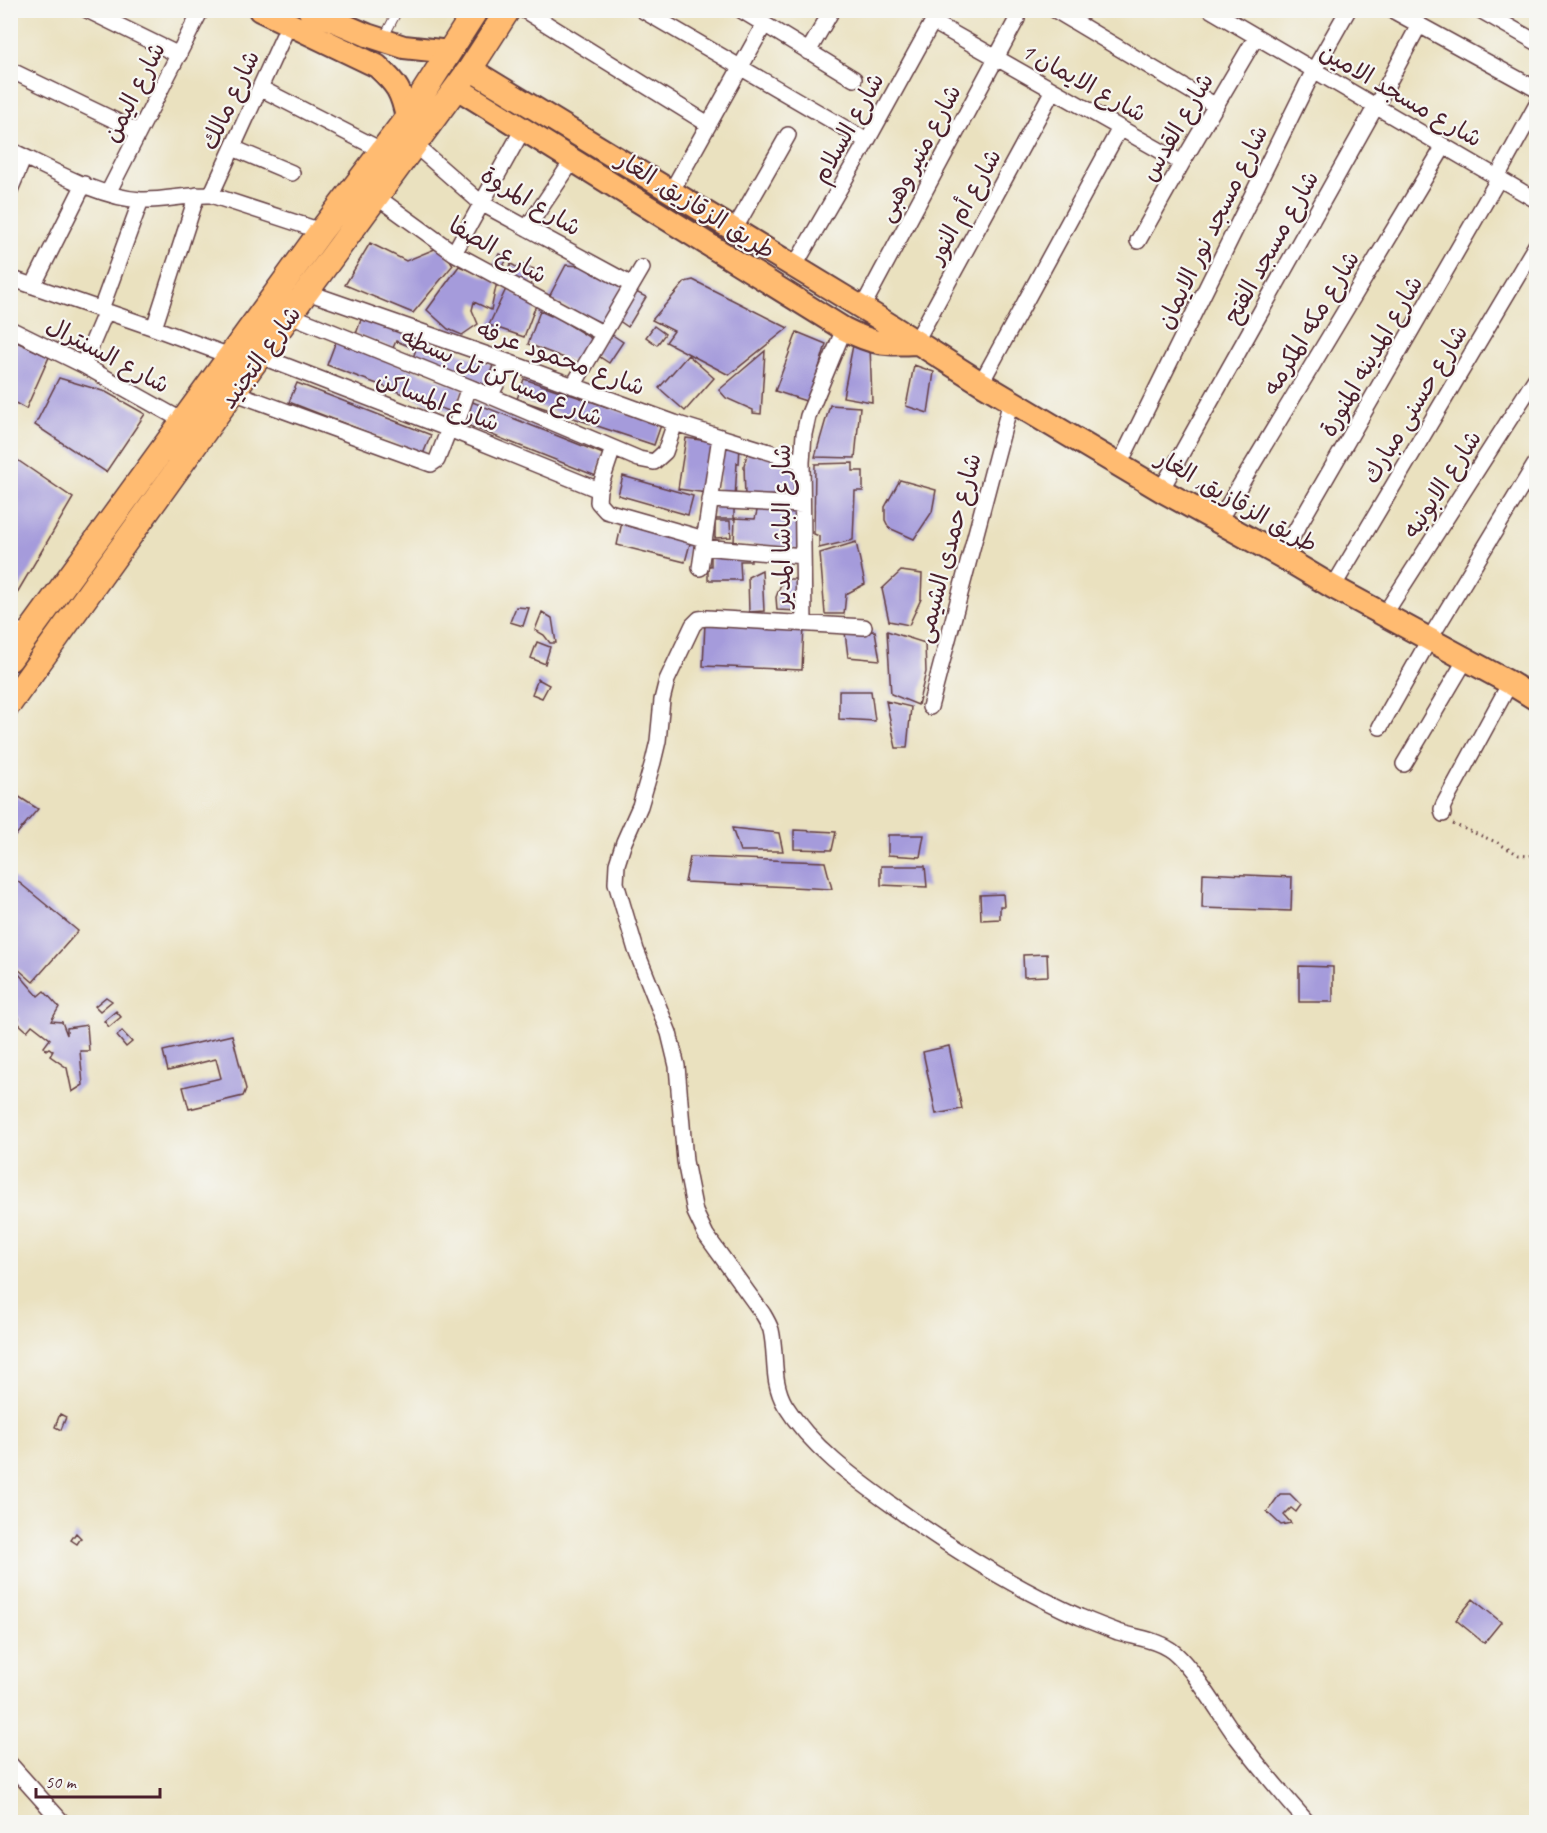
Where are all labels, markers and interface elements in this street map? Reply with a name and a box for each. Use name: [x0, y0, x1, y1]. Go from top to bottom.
street label: شارع الايمان 1: [1015, 35, 1152, 130]
street label: شارع مسجد الامين: [1313, 36, 1488, 155]
street label: شارع اليمن: [96, 37, 174, 148]
street label: شارع مالك: [194, 45, 268, 155]
street label: شارع السلام: [805, 67, 893, 190]
street label: شارع القدس: [1134, 67, 1222, 188]
street label: شارع منير وهبى: [870, 79, 969, 228]
street label: شارع مسجد نور الايمان: [1150, 120, 1276, 335]
street label: طريق الزقازيق, الغار: [610, 143, 781, 266]
street label: شارع أم النور: [919, 143, 1010, 272]
street label: شارع المروة: [474, 159, 587, 244]
street label: شارع مسجد الفتح: [1217, 165, 1327, 330]
street label: شارع الصفا: [442, 210, 553, 292]
street label: شارع مكه المكرمه: [1256, 245, 1368, 402]
street label: شارع المدينه المنورة: [1313, 270, 1431, 443]
street label: شارع التجنيد: [213, 300, 309, 416]
street label: شارع السنترال: [40, 310, 175, 402]
street label: شارع محمود عرفه: [472, 314, 649, 404]
street label: شارع حسنى مبارك: [1356, 319, 1476, 490]
street label: شارع مساكن تل بسطه: [396, 321, 607, 435]
street label: شارع المساكن: [372, 364, 504, 440]
street label: شارع الابونيه: [1396, 424, 1490, 545]
street label: طريق الزقازيق, الغار: [1149, 442, 1323, 559]
street label: شارع الباشا المدير: [767, 444, 799, 610]
street label: شارع حمدى الشيمى: [908, 450, 990, 647]
scale bar: [36, 1761, 160, 1799]
text: 50 m: [45, 1771, 78, 1793]

